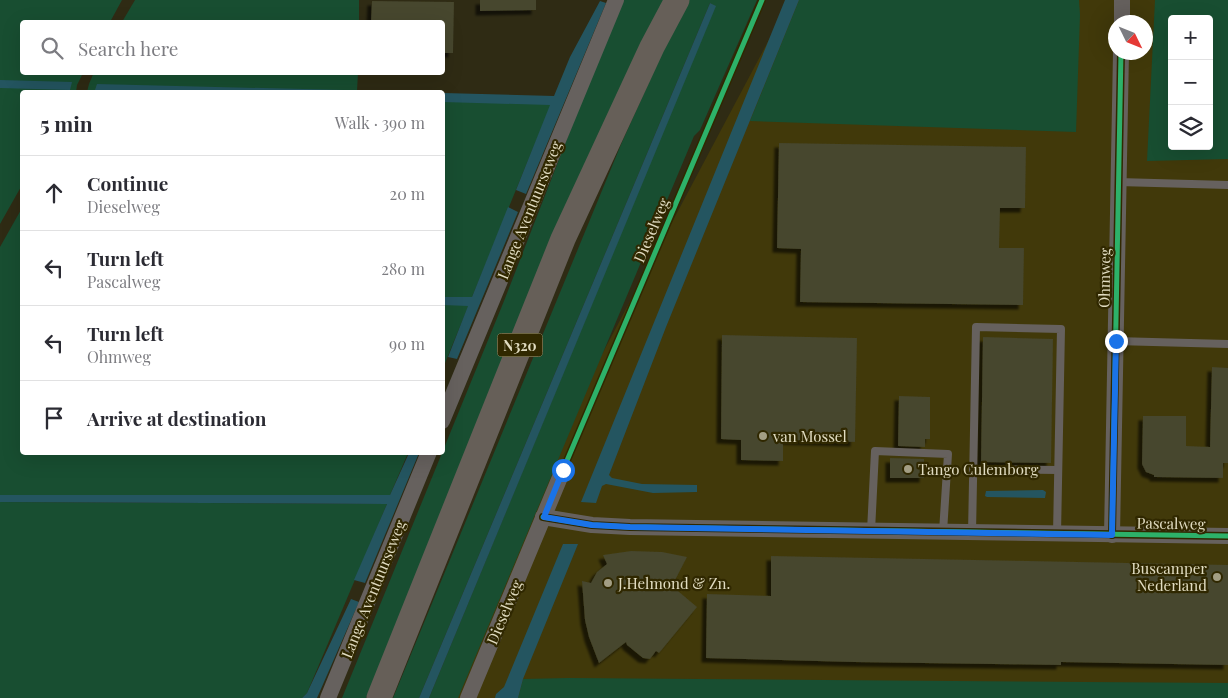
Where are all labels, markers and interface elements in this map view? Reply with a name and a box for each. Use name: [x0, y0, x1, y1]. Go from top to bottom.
north arrow: [1108, 15, 1153, 60]
map controls: [1168, 15, 1213, 150]
button: +: [1168, 15, 1213, 60]
search box: [20, 20, 445, 75]
icon: search: [38, 34, 66, 62]
text: Search here: [78, 35, 178, 61]
button: −: [1168, 60, 1213, 105]
button: layers: [1168, 105, 1213, 150]
text: 5 min: [40, 109, 93, 137]
text: Walk · 390 m: [335, 112, 425, 133]
street label: Lange Aventuurseweg: [492, 138, 566, 282]
text: Continue: [87, 170, 168, 196]
icon: ahead: [40, 179, 68, 207]
text: 20 m: [390, 183, 425, 204]
street label: Dieselweg: [628, 195, 674, 265]
text: Dieselweg: [87, 196, 160, 217]
text: Turn left: [87, 245, 164, 271]
street label: Ohmweg: [1093, 248, 1115, 308]
icon: left: [40, 254, 68, 282]
text: 280 m: [381, 258, 425, 279]
text: Pascalweg: [87, 271, 160, 292]
text: Turn left: [87, 320, 164, 346]
icon: left: [40, 329, 68, 357]
route end: [1105, 330, 1128, 353]
text: 90 m: [389, 333, 425, 354]
road number: N320: [498, 334, 542, 356]
text: Ohmweg: [87, 346, 151, 367]
icon: arrive: [40, 404, 68, 432]
text: Arrive at destination: [87, 405, 267, 431]
place label: van Mossel: [772, 426, 847, 446]
marker: van Mossel: [757, 430, 769, 442]
route start: [552, 459, 575, 482]
place label: Tango Culemborg: [918, 459, 1039, 479]
marker: Tango Culemborg: [902, 463, 914, 475]
street label: Pascalweg: [1136, 512, 1206, 534]
street label: Lange Aventuurseweg: [336, 517, 410, 661]
place label: Buscamper Nederland: [1131, 558, 1207, 595]
marker: Buscamper Nederland: [1211, 571, 1223, 583]
place label: J.Helmond & Zn.: [617, 573, 730, 593]
street label: Dieselweg: [481, 577, 527, 647]
marker: J.Helmond & Zn.: [602, 577, 614, 589]

